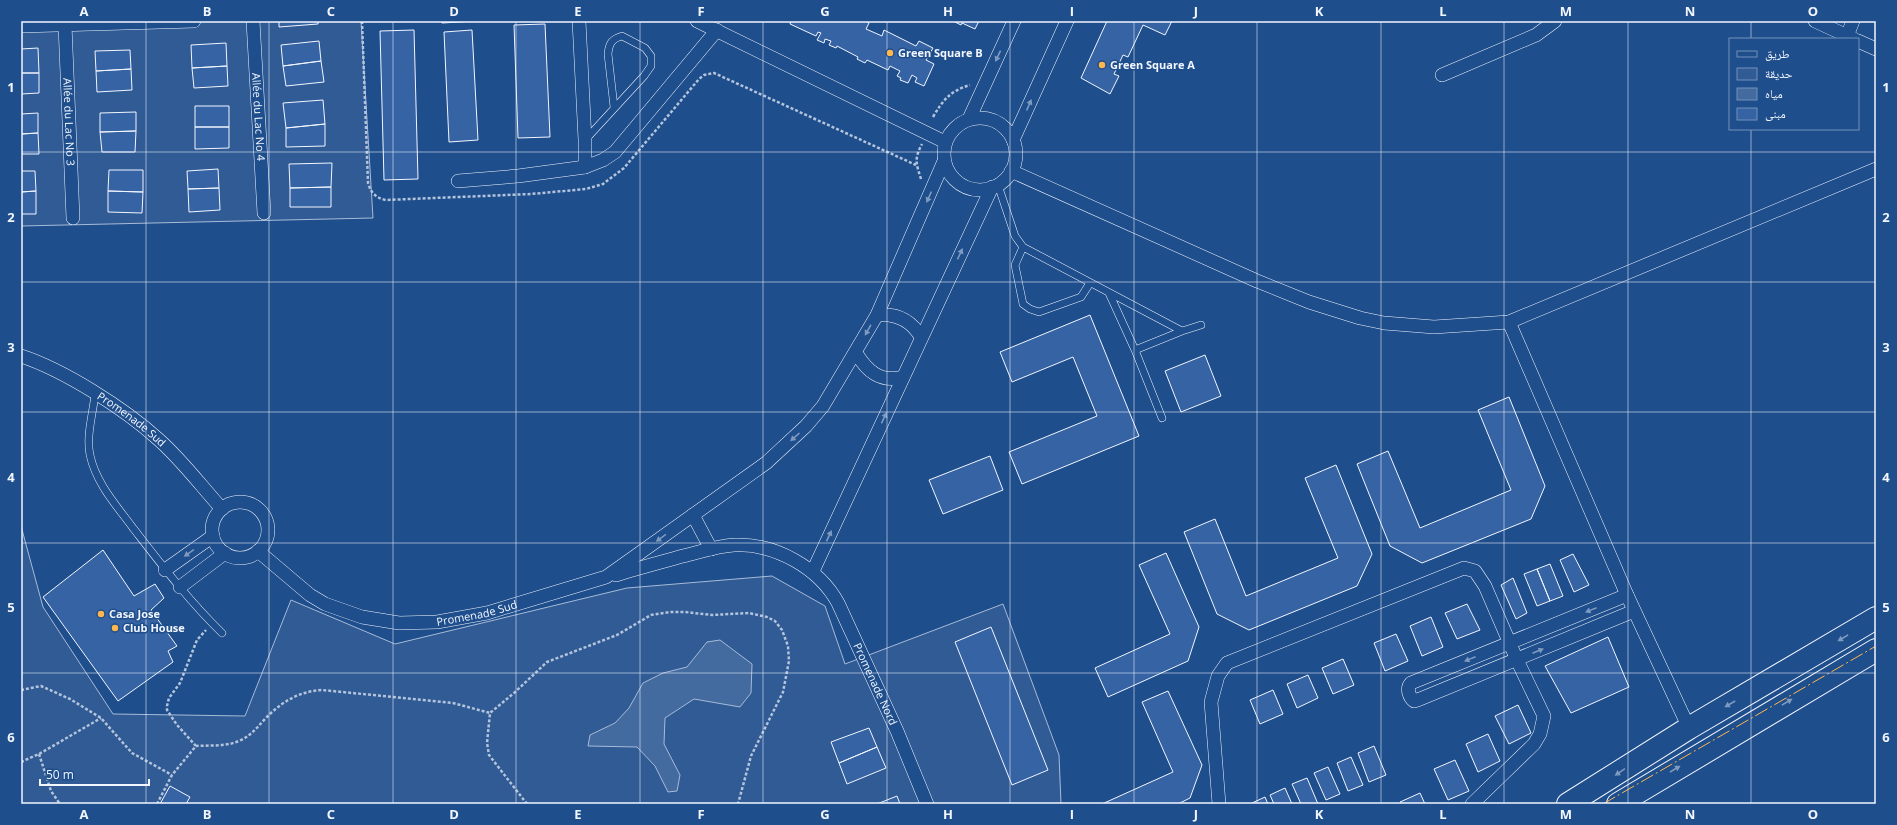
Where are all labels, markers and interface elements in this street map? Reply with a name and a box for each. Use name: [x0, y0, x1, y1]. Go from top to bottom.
text: A: [80, 2, 89, 20]
text: B: [203, 2, 212, 20]
text: C: [327, 2, 335, 20]
text: D: [449, 2, 459, 20]
text: E: [574, 2, 582, 20]
text: F: [697, 2, 705, 20]
text: G: [820, 2, 830, 20]
text: H: [943, 2, 953, 20]
text: I: [1070, 2, 1074, 20]
text: J: [1193, 2, 1198, 20]
text: K: [1315, 2, 1324, 20]
text: L: [1439, 2, 1447, 20]
text: M: [1560, 2, 1572, 20]
text: N: [1685, 2, 1695, 20]
text: O: [1808, 2, 1818, 20]
legend: [1729, 38, 1859, 130]
place label: Green Square B: [898, 45, 983, 60]
text: طريق: [1765, 45, 1790, 62]
marker: Green Square B: [885, 48, 895, 58]
one-way arrow: [995, 51, 1001, 62]
place label: Green Square A: [1110, 57, 1195, 72]
marker: Green Square A: [1097, 60, 1107, 70]
text: حديقة: [1765, 65, 1793, 82]
street label: Allée du Lac No 4: [249, 72, 269, 162]
text: 1: [7, 78, 15, 96]
street label: Allée du Lac No 3: [60, 78, 79, 166]
text: 1: [1882, 78, 1890, 96]
text: مياه: [1765, 85, 1783, 102]
one-way arrow: [1027, 98, 1033, 110]
text: مبنى: [1765, 105, 1786, 122]
one-way arrow: [926, 191, 932, 202]
text: 2: [7, 208, 15, 226]
text: 2: [1882, 208, 1890, 226]
one-way arrow: [957, 248, 963, 260]
one-way arrow: [865, 324, 872, 336]
text: 3: [7, 338, 15, 356]
text: 3: [1882, 338, 1890, 356]
street label: Promenade Sud: [95, 388, 169, 450]
one-way arrow: [881, 412, 887, 424]
one-way arrow: [790, 432, 800, 442]
text: 4: [7, 468, 15, 486]
text: 4: [1882, 468, 1890, 486]
one-way arrow: [826, 530, 832, 541]
one-way arrow: [656, 534, 667, 542]
one-way arrow: [184, 549, 194, 557]
street label: Promenade Sud: [435, 596, 519, 629]
text: 5: [7, 598, 15, 616]
text: 5: [1882, 598, 1890, 616]
place label: Casa Jose: [109, 606, 161, 621]
one-way arrow: [1585, 607, 1596, 613]
marker: Casa Jose: [96, 609, 106, 619]
place label: Club House: [123, 620, 185, 635]
marker: Club House: [110, 623, 120, 633]
one-way arrow: [1837, 635, 1849, 642]
street label: Promenade Nord: [850, 640, 901, 727]
one-way arrow: [1533, 647, 1545, 653]
one-way arrow: [1464, 657, 1476, 663]
one-way arrow: [1781, 699, 1793, 706]
one-way arrow: [1724, 700, 1736, 707]
text: 6: [7, 728, 15, 746]
text: 6: [1882, 728, 1890, 746]
scale bar: [40, 761, 149, 787]
one-way arrow: [1669, 765, 1681, 772]
text: 50 m: [46, 766, 74, 783]
one-way arrow: [1614, 768, 1625, 776]
text: A: [80, 805, 89, 823]
text: B: [203, 805, 212, 823]
text: C: [327, 805, 335, 823]
text: D: [449, 805, 459, 823]
text: E: [574, 805, 582, 823]
text: F: [697, 805, 705, 823]
text: G: [820, 805, 830, 823]
text: H: [943, 805, 953, 823]
text: I: [1070, 805, 1074, 823]
text: J: [1193, 805, 1198, 823]
text: K: [1315, 805, 1324, 823]
text: L: [1439, 805, 1447, 823]
text: M: [1560, 805, 1572, 823]
text: N: [1685, 805, 1695, 823]
text: O: [1808, 805, 1818, 823]

